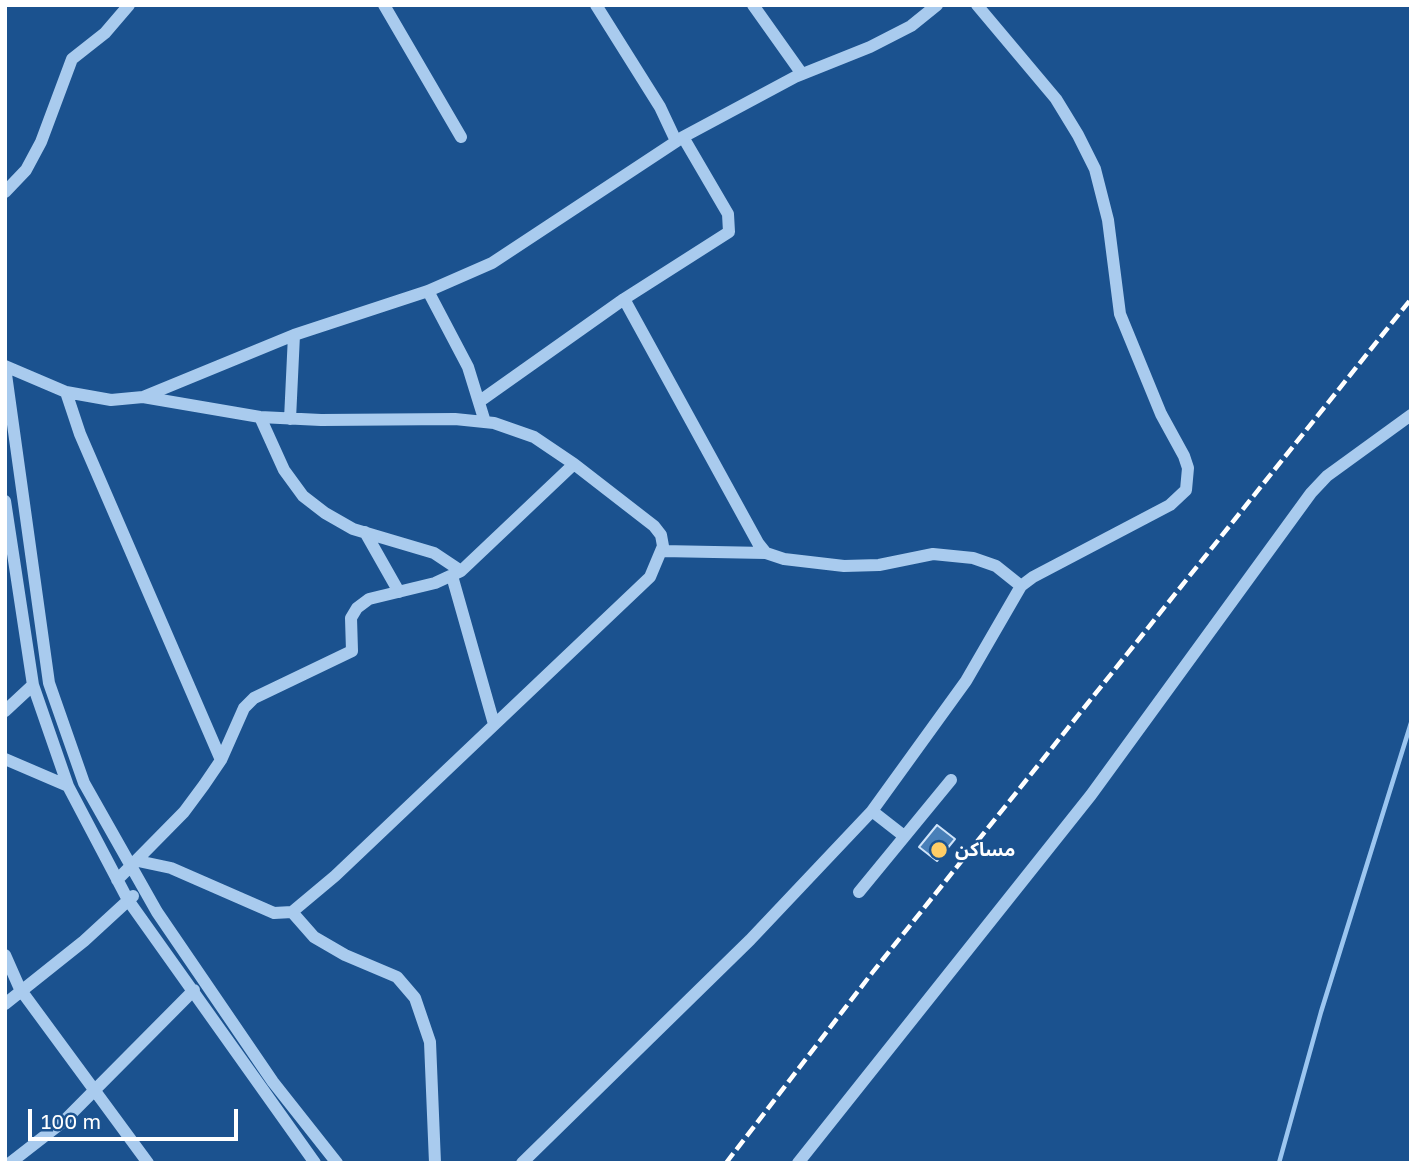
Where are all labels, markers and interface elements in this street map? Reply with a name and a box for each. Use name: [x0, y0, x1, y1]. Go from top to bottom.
place label: مساكن: [955, 839, 1015, 861]
marker: مساكن: [929, 840, 949, 860]
scale bar: [32, 1094, 242, 1138]
text: 100 m: [41, 1108, 101, 1134]

